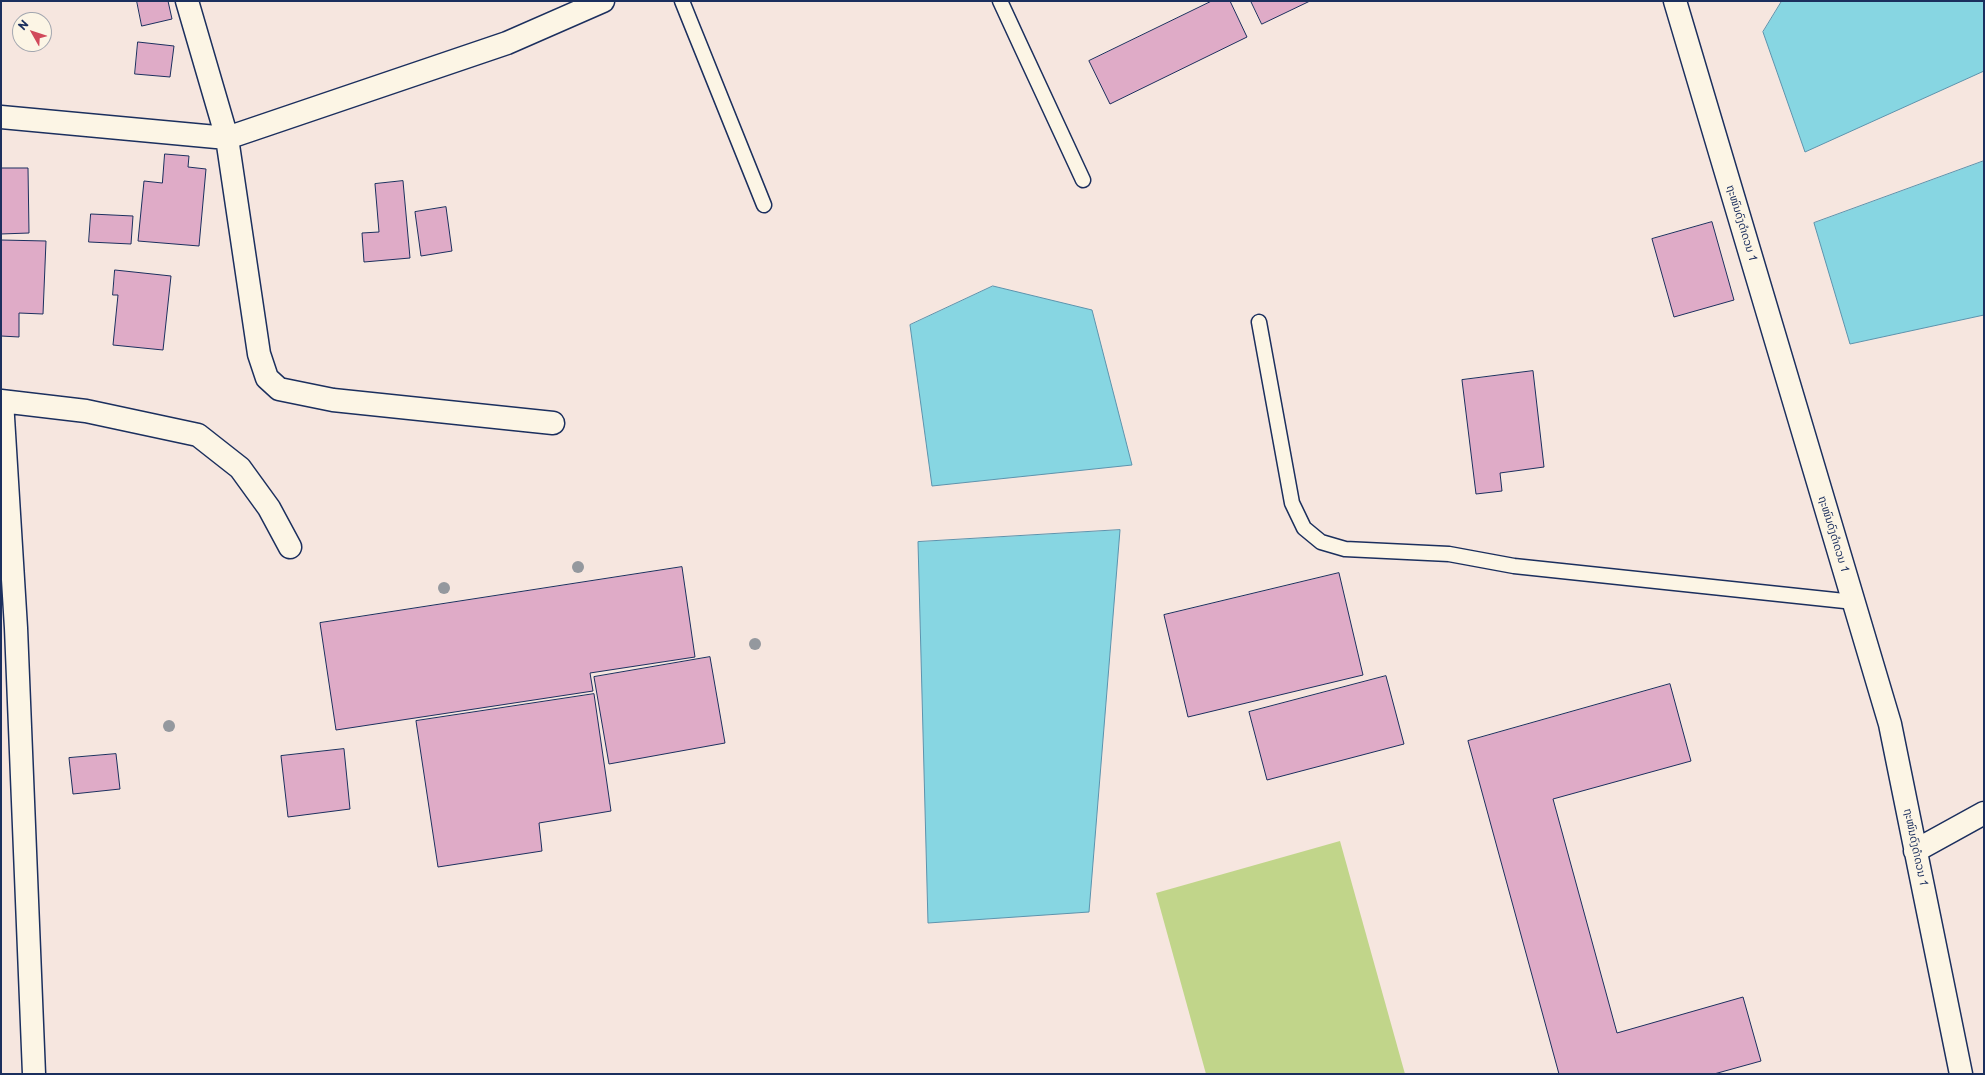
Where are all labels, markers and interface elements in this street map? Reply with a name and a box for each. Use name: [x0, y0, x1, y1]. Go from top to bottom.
north arrow: [12, 12, 52, 52]
text: N: [14, 16, 32, 33]
street label: ຖະໜົນດົງດຳດວນ 1: [1723, 183, 1759, 263]
street label: ຖະໜົນດົງດຳດວນ 1: [1815, 494, 1851, 574]
street label: ຖະໜົນດົງດຳດວນ 1: [1900, 807, 1930, 887]

